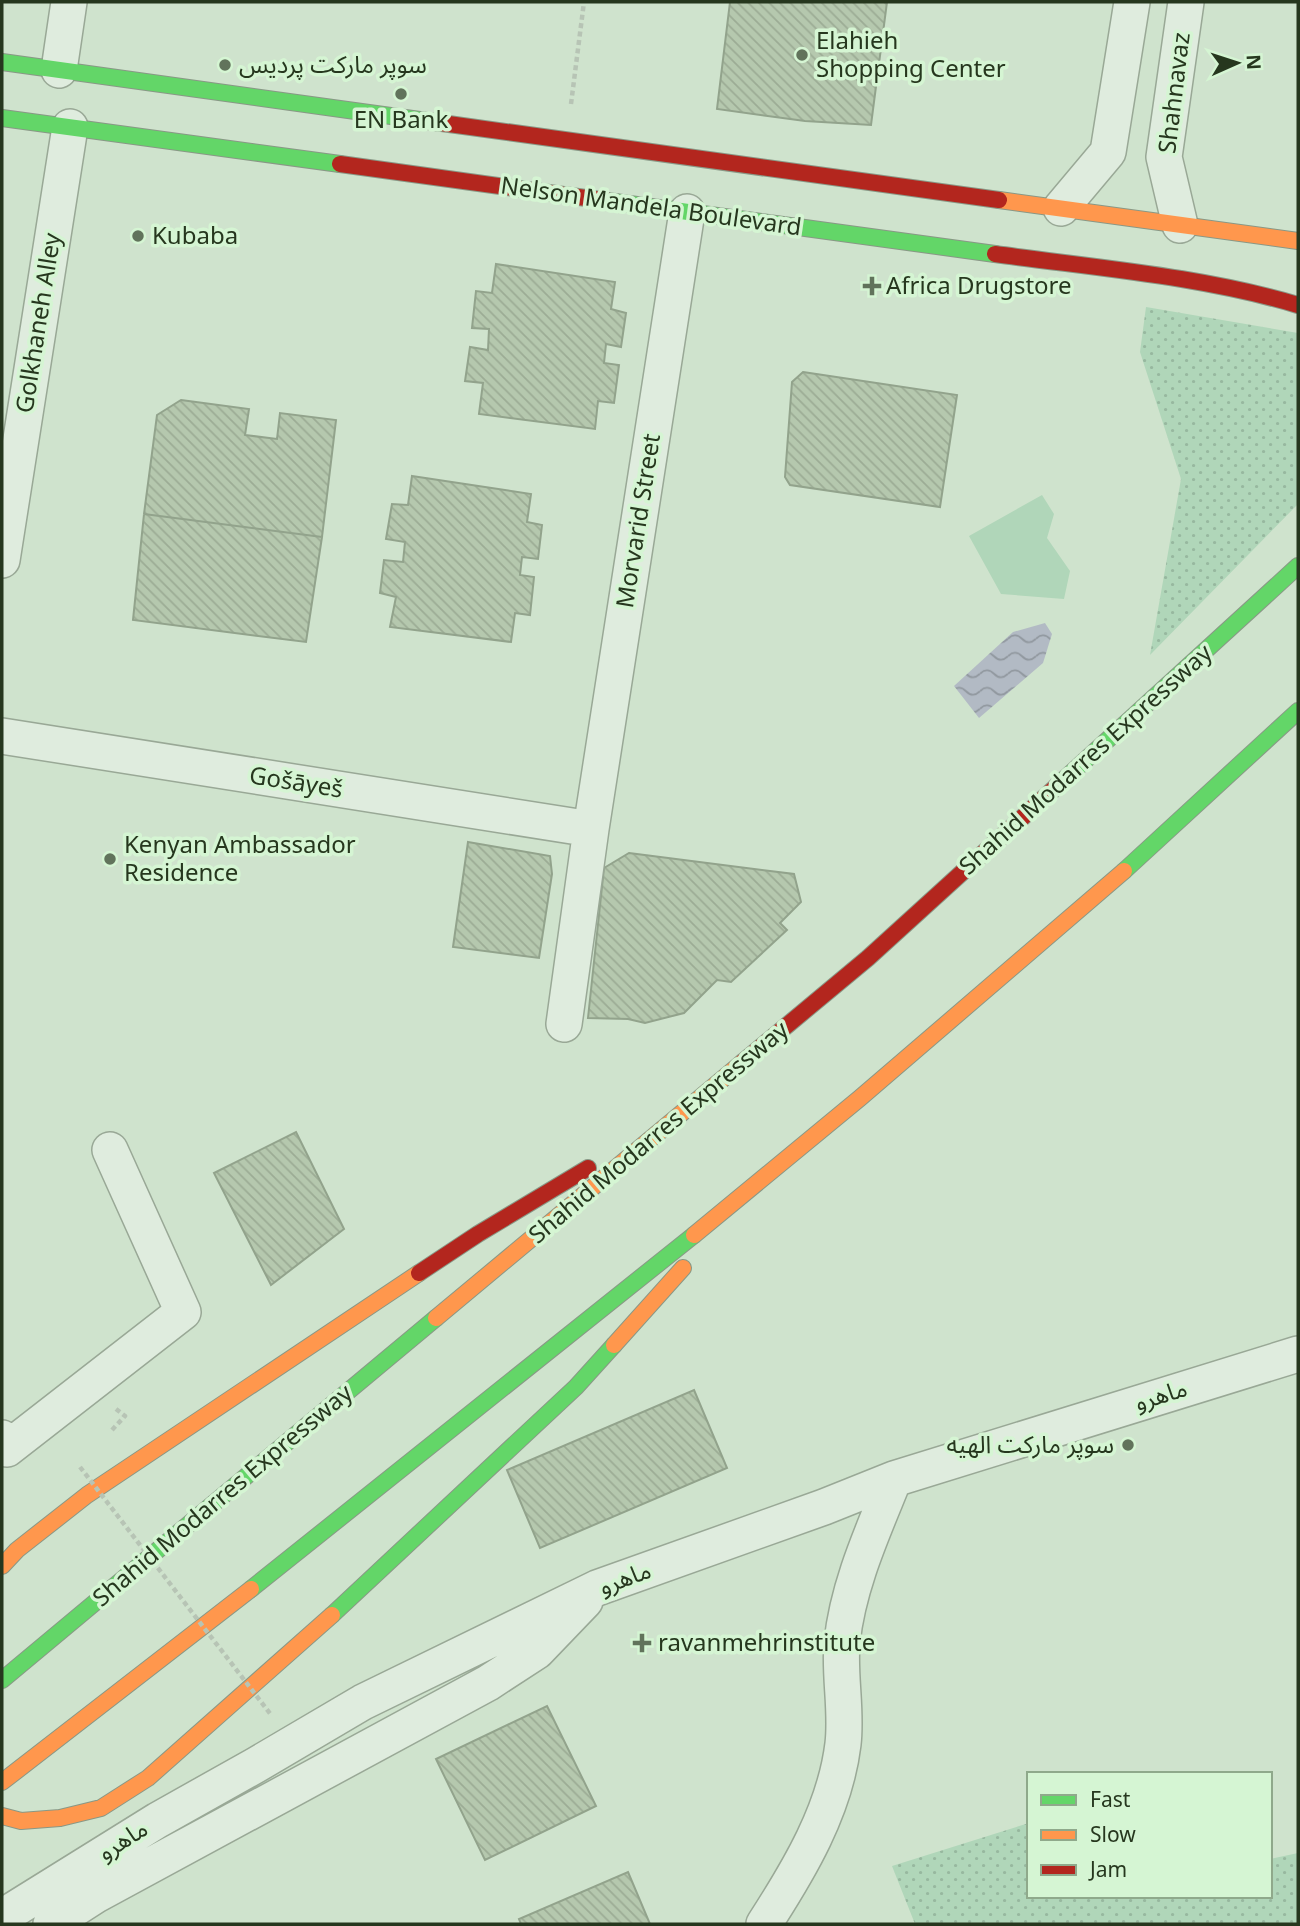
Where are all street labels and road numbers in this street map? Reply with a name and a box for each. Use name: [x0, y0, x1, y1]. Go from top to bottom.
street label: Shahnavaz: [1142, 30, 1208, 156]
street label: Nelson Mandela Boulevard: [497, 161, 805, 253]
street label: Golkhaneh Alley: [0, 229, 79, 417]
street label: Morvarid Street: [600, 430, 678, 612]
street label: Shahid Modarres Expressway: [946, 630, 1226, 889]
street label: Gošāyeš: [245, 750, 347, 816]
street label: Shahid Modarres Expressway: [516, 1007, 802, 1259]
street label: ماهرو: [1128, 1364, 1194, 1428]
street label: Shahid Modarres Expressway: [80, 1370, 366, 1622]
street label: ماهرو: [591, 1546, 659, 1612]
street label: ماهرو: [87, 1805, 159, 1877]

